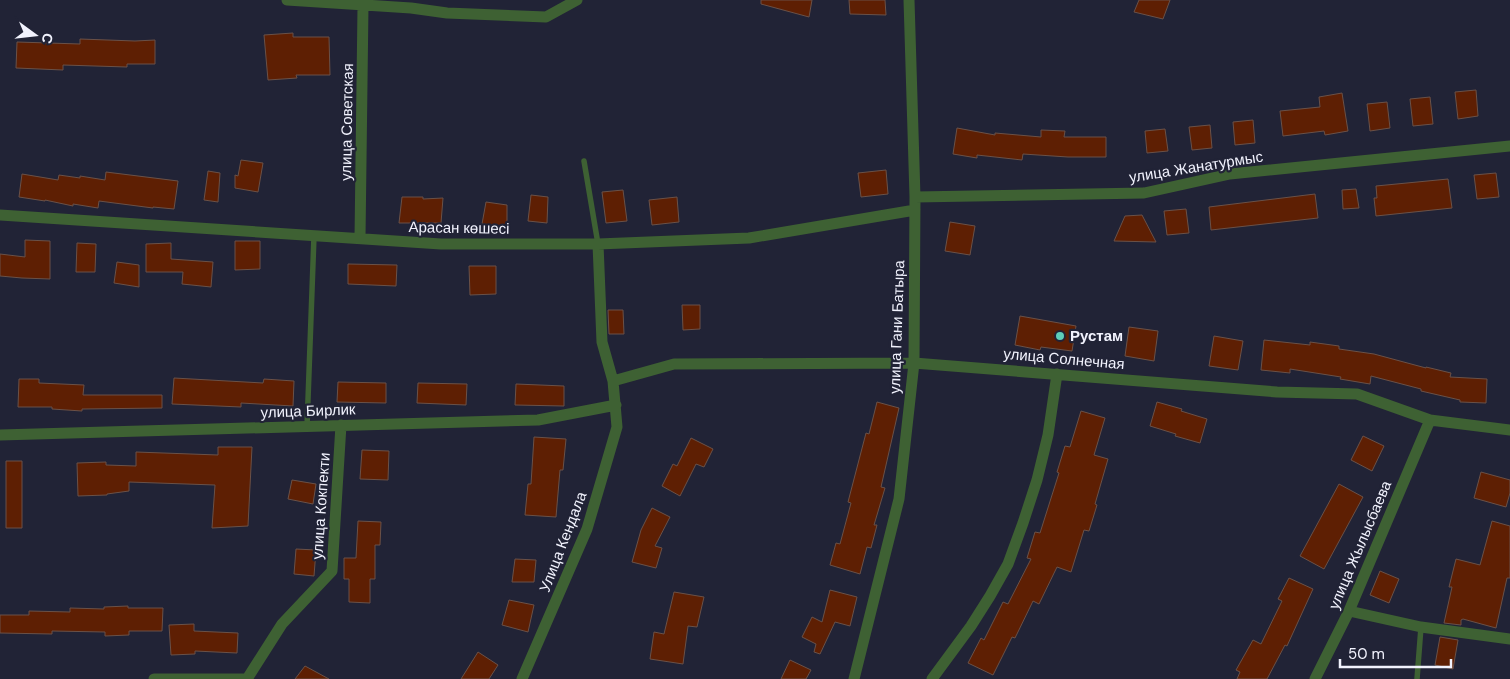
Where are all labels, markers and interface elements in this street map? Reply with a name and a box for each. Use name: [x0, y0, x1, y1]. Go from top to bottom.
north arrow: [10, 10, 60, 60]
text: С: [38, 31, 58, 46]
street label: улица Советская: [336, 63, 358, 181]
street label: улица Жанатурмыс: [1128, 146, 1265, 187]
street label: Арасан көшесі: [408, 217, 510, 239]
street label: улица Гани Батыра: [885, 259, 909, 394]
place label: Рустам: [1070, 326, 1123, 346]
marker: Рустам: [1054, 330, 1066, 342]
street label: улица Солнечная: [1003, 344, 1125, 374]
street label: улица Бирлик: [260, 399, 356, 423]
street label: улица Кокпекти: [307, 452, 335, 560]
street label: улица Жылысбаева: [1324, 477, 1396, 612]
street label: Улица Кендала: [535, 488, 592, 595]
scale bar: [1340, 636, 1451, 668]
text: 50 m: [1348, 644, 1385, 664]

